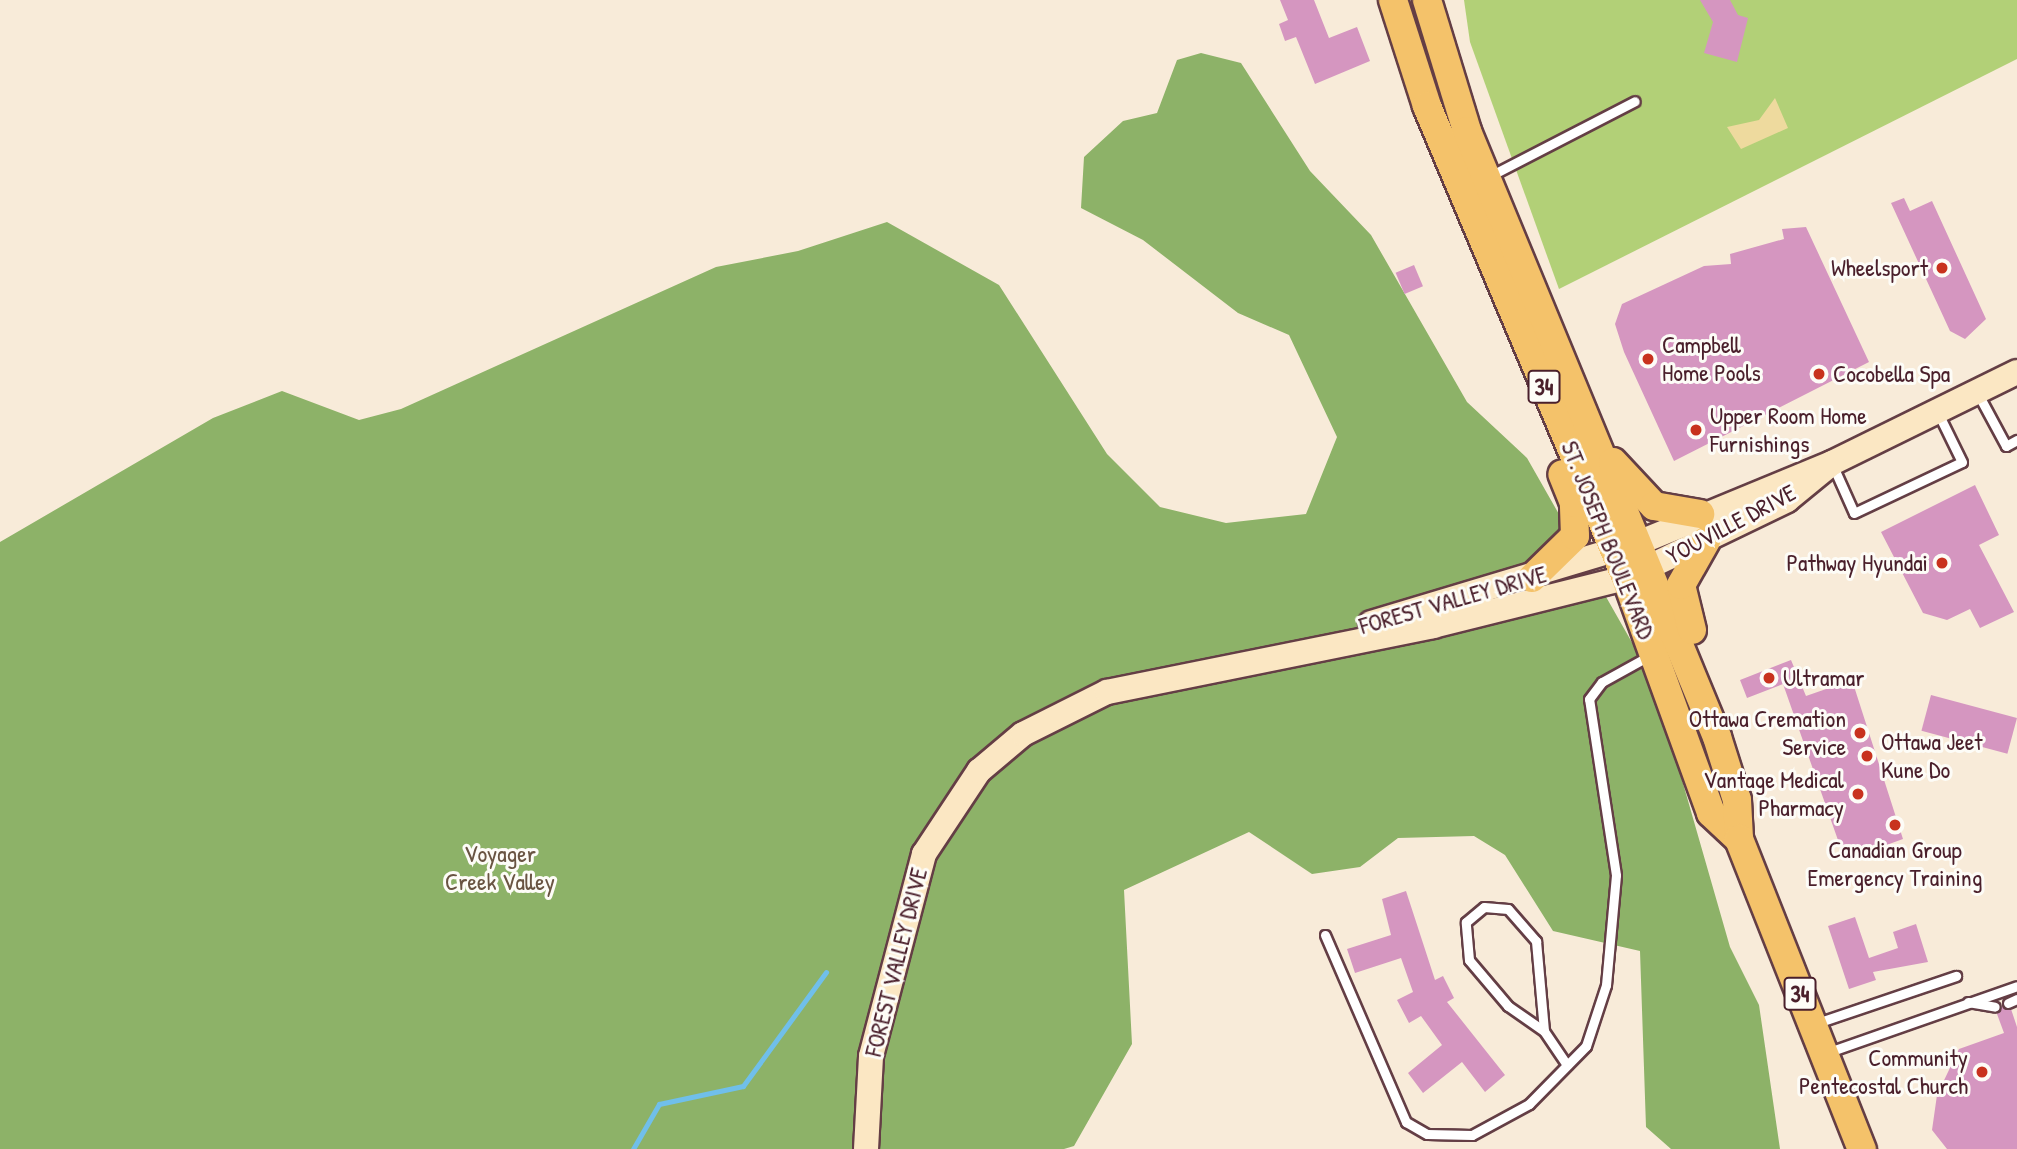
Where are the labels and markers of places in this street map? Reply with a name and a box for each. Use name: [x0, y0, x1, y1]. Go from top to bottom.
place label: Wheelsport: [1831, 254, 1928, 282]
marker: Wheelsport: [1934, 260, 1950, 276]
place label: Campbell Home Pools: [1662, 331, 1761, 387]
marker: Campbell Home Pools: [1640, 351, 1656, 367]
place label: Cocobella Spa: [1833, 360, 1950, 388]
marker: Cocobella Spa: [1811, 366, 1827, 382]
place label: Upper Room Home Furnishings: [1710, 402, 1867, 458]
marker: Upper Room Home Furnishings: [1688, 422, 1704, 438]
place label: Pathway Hyundai: [1787, 549, 1928, 577]
marker: Pathway Hyundai: [1934, 555, 1950, 571]
place label: Ultramar: [1783, 664, 1864, 692]
marker: Ultramar: [1761, 670, 1777, 686]
place label: Ottawa Cremation Service: [1689, 705, 1846, 761]
marker: Ottawa Cremation Service: [1852, 725, 1868, 741]
place label: Ottawa Jeet Kune Do: [1881, 728, 1983, 784]
marker: Ottawa Jeet Kune Do: [1859, 748, 1875, 764]
place label: Vantage Medical Pharmacy: [1703, 766, 1844, 822]
marker: Vantage Medical Pharmacy: [1850, 786, 1866, 802]
marker: Canadian Group Emergency Training: [1887, 817, 1903, 833]
place label: Canadian Group Emergency Training: [1808, 836, 1982, 892]
place label: Community Pentecostal Church: [1799, 1044, 1968, 1100]
marker: Community Pentecostal Church: [1974, 1064, 1990, 1080]

